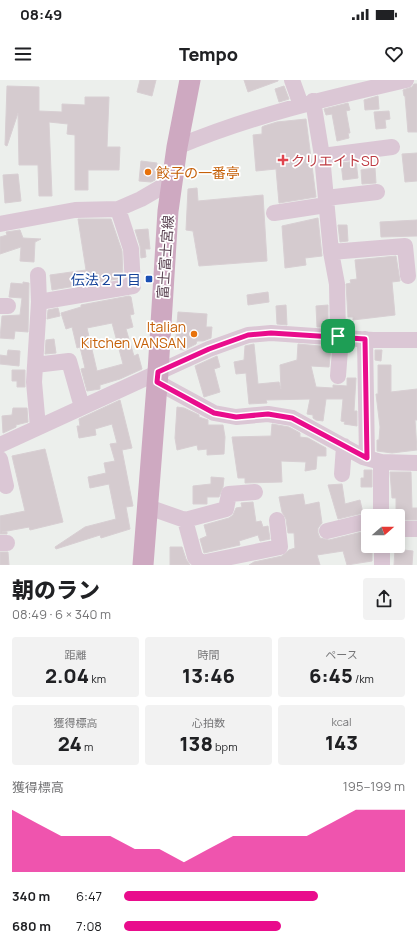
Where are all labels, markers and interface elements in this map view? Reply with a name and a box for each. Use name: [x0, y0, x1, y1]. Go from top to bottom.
text: 08:49: [20, 4, 62, 25]
text: Tempo: [179, 42, 238, 66]
icon: menu: [12, 43, 34, 65]
icon: heart: [383, 43, 405, 65]
place label: クリエイトSD: [291, 151, 379, 170]
marker: クリエイトSD: [278, 155, 288, 165]
place label: 餃子の一番亭: [156, 163, 240, 182]
marker: 餃子の一番亭: [143, 167, 153, 177]
street label: 富士富士宮線: [153, 214, 177, 300]
place label: 伝法２丁目: [71, 270, 141, 289]
marker: 伝法２丁目: [144, 274, 154, 284]
place label: Italian Kitchen VANSAN: [81, 317, 186, 352]
pin: [321, 319, 355, 353]
icon: arrive: [327, 325, 349, 347]
marker: Italian Kitchen VANSAN: [189, 329, 199, 339]
north arrow: [361, 509, 405, 553]
map controls: [361, 509, 405, 553]
text: 朝のラン: [12, 575, 100, 605]
button: share: [363, 578, 405, 620]
text: 08:49 · 6 × 340 m: [12, 605, 111, 623]
text: 距離: [65, 647, 87, 662]
text: 時間: [198, 647, 220, 662]
text: ペース: [325, 647, 358, 662]
text: 2.04: [45, 662, 89, 689]
text: 13:46: [182, 662, 235, 689]
text: 6:45: [309, 662, 353, 689]
text: km: [89, 671, 106, 686]
text: /km: [353, 671, 374, 686]
text: kcal: [331, 714, 352, 729]
text: 獲得標高: [54, 715, 98, 730]
text: 心拍数: [192, 715, 225, 730]
text: 143: [325, 729, 358, 756]
text: 24: [58, 730, 82, 757]
text: 138: [180, 730, 213, 757]
text: m: [82, 739, 93, 754]
text: bpm: [213, 739, 237, 754]
text: 195–199 m: [343, 777, 405, 795]
text: 獲得標高: [12, 778, 64, 796]
text: 340 m: [12, 887, 50, 905]
text: 6:47: [76, 887, 102, 905]
text: 680 m: [12, 917, 51, 935]
text: 7:08: [76, 917, 102, 935]

